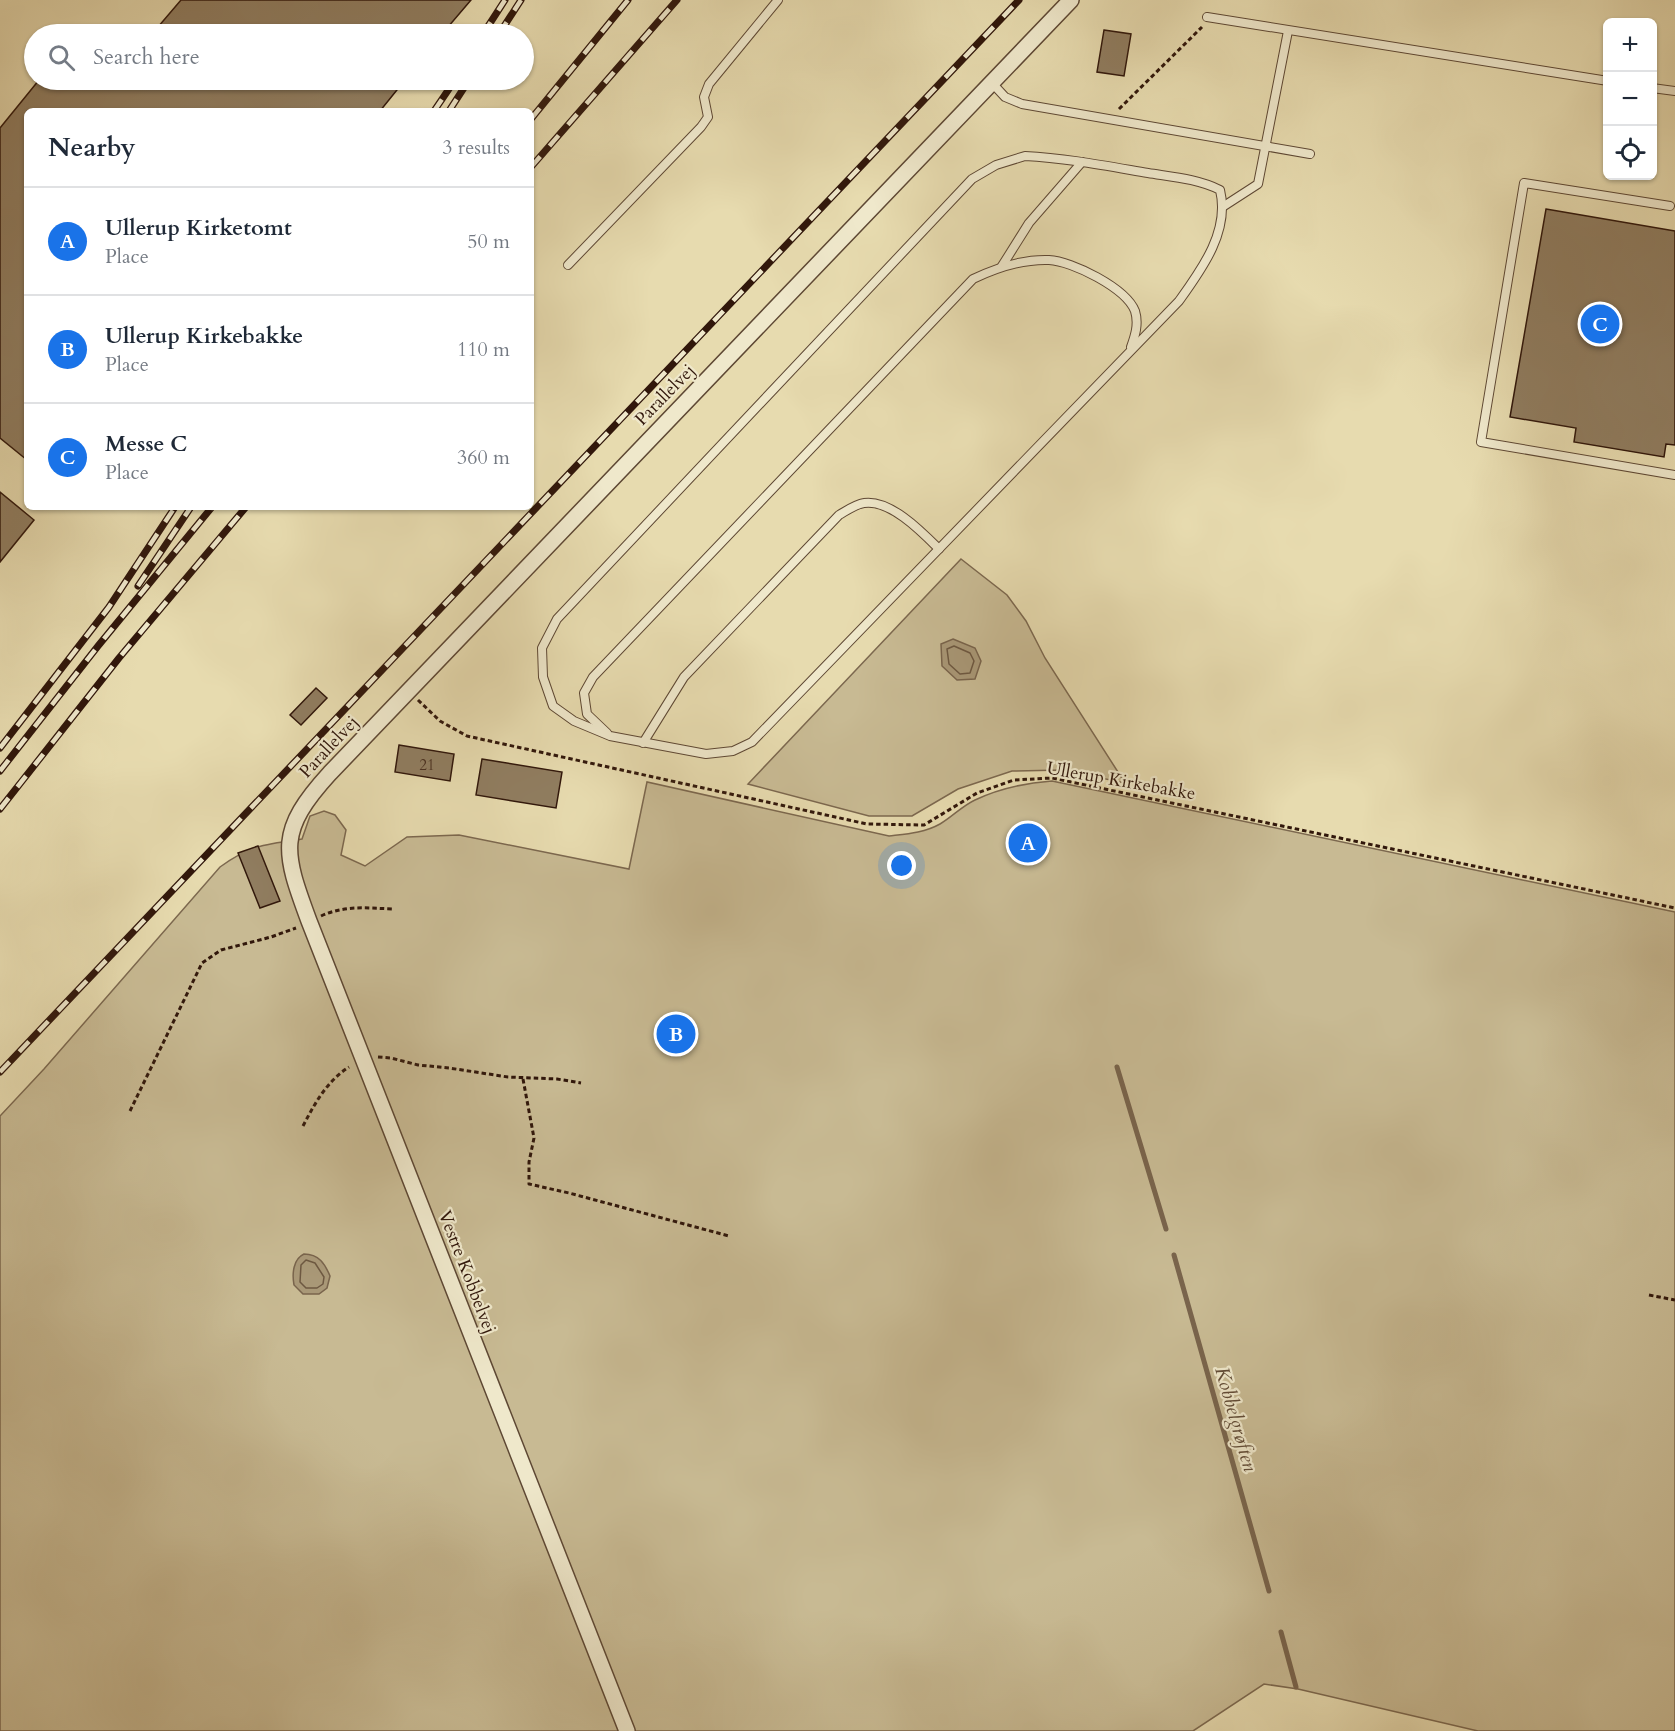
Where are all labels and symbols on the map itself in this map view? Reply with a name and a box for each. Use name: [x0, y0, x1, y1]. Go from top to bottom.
pin: C: [1580, 302, 1620, 346]
street label: Parallelvej: [629, 359, 701, 431]
street label: Parallelvej: [294, 710, 364, 784]
house number: 21: [419, 755, 435, 775]
street label: Ullerup Kirkebakke: [1045, 756, 1197, 806]
pin: A: [1008, 820, 1048, 866]
your location: [887, 851, 916, 880]
pin: B: [656, 1012, 696, 1056]
street label: Vestre Kobbelvej: [432, 1207, 502, 1337]
water label: Kobbelgrøften: [1208, 1363, 1264, 1475]

